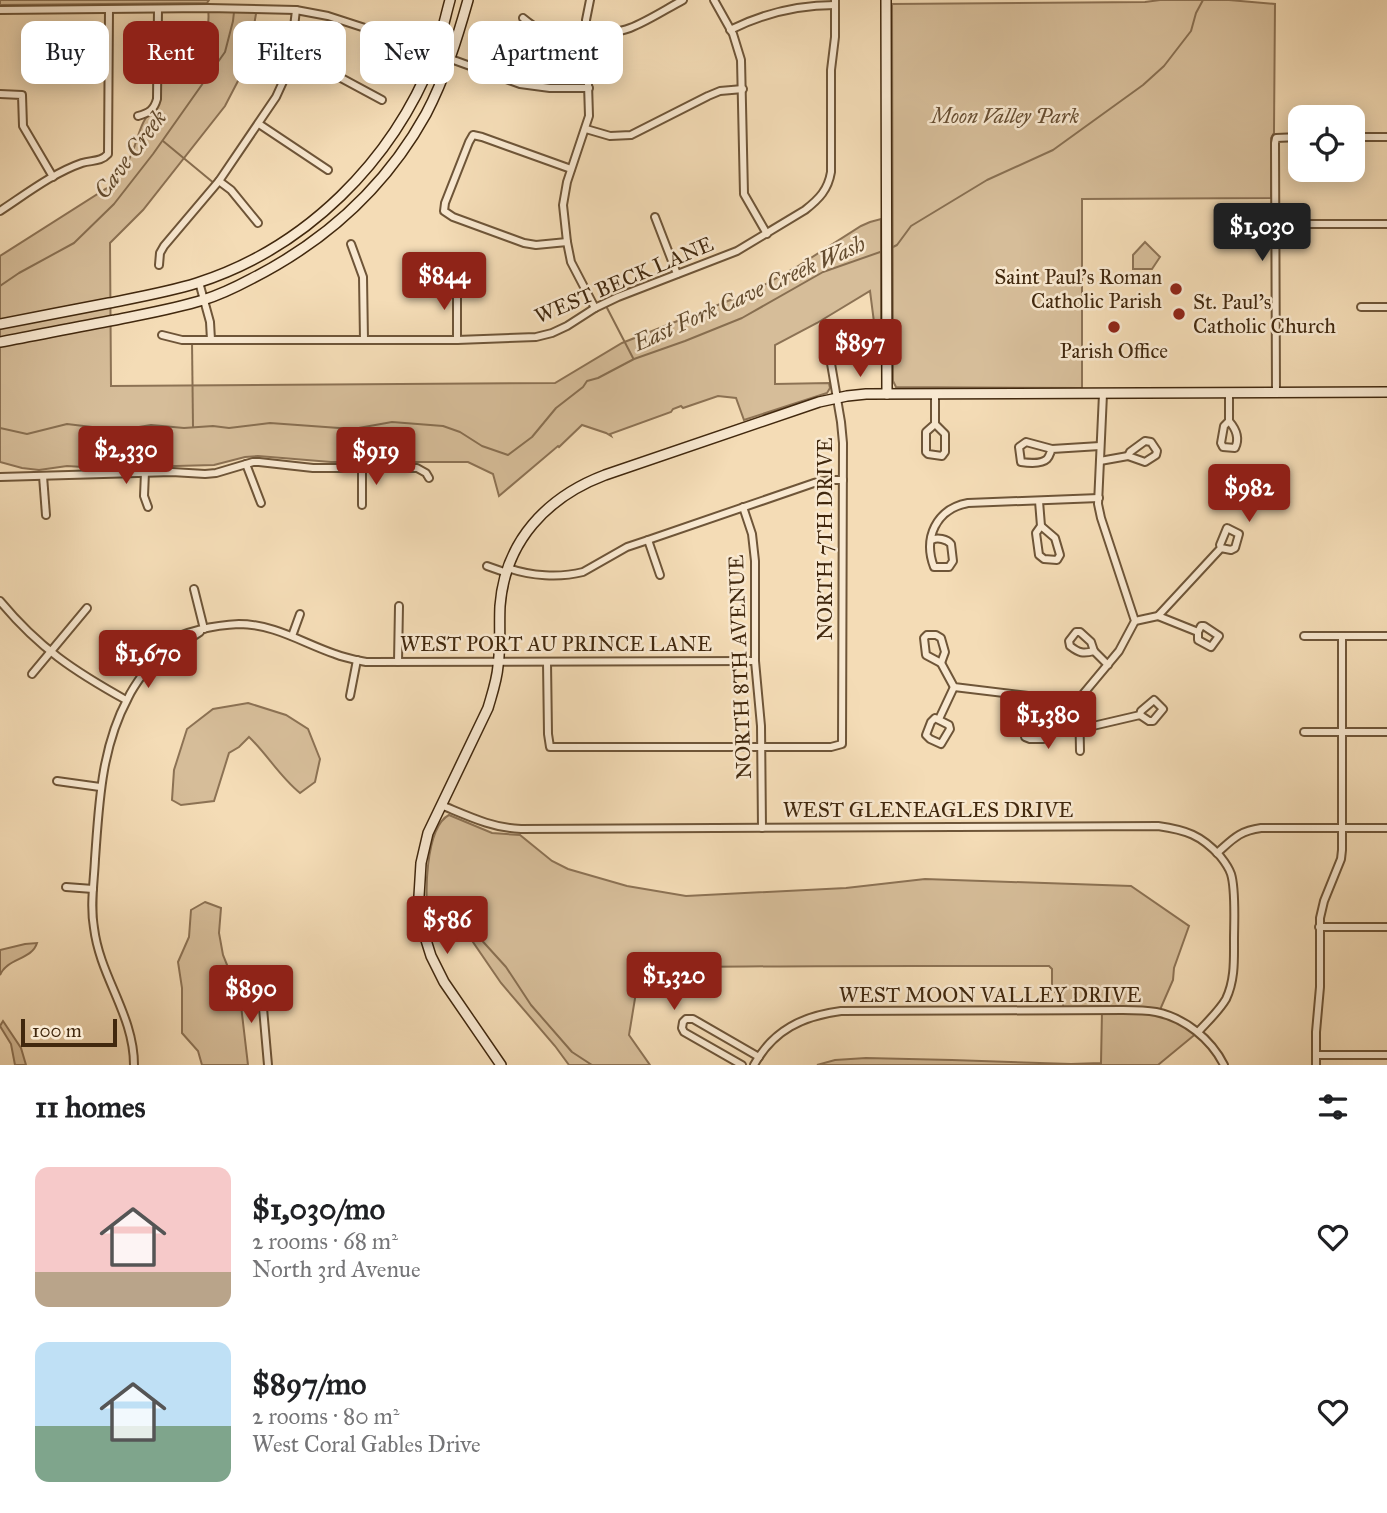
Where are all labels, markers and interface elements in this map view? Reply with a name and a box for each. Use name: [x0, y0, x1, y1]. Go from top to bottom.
chip: Buy: [21, 21, 109, 84]
chip: Rent: [123, 21, 219, 84]
chip: Filters: [233, 21, 346, 84]
chip: New: [360, 21, 454, 84]
chip: Apartment: [468, 21, 623, 84]
park label: Moon Valley Park: [929, 103, 1080, 129]
water label: Cave Creek: [88, 104, 172, 204]
map controls: [1288, 105, 1365, 182]
button: locate: [1288, 105, 1365, 182]
pin: $1,030: [1205, 204, 1319, 263]
text: $1,030: [1230, 212, 1294, 240]
water label: East Fork Cave Creek Wash: [628, 229, 870, 357]
street label: WEST BECK LANE: [531, 231, 717, 329]
pin: $844: [403, 252, 485, 312]
text: $844: [418, 261, 470, 289]
place label: Saint Paul's Roman Catholic Parish: [994, 264, 1162, 314]
marker: Saint Paul's Roman Catholic Parish: [1168, 281, 1184, 297]
place label: St. Paul's Catholic Church: [1193, 289, 1336, 339]
marker: St. Paul's Catholic Church: [1171, 306, 1187, 322]
marker: Parish Office: [1106, 319, 1122, 335]
pin: $897: [819, 320, 901, 379]
text: $897: [835, 328, 885, 356]
place label: Parish Office: [1060, 338, 1168, 364]
pin: $2,330: [69, 426, 183, 486]
pin: $919: [335, 428, 417, 487]
text: $2,330: [94, 435, 158, 463]
text: $919: [352, 436, 400, 464]
street label: NORTH 7TH DRIVE: [812, 438, 838, 641]
pin: $982: [1208, 464, 1290, 524]
text: $982: [1224, 473, 1274, 501]
street label: NORTH 8TH AVENUE: [723, 554, 757, 780]
pin: $1,670: [91, 630, 205, 690]
street label: WEST PORT AU PRINCE LANE: [400, 631, 712, 657]
text: $1,670: [115, 639, 181, 667]
pin: $1,380: [991, 692, 1105, 751]
text: $1,380: [1016, 700, 1080, 728]
street label: WEST GLENEAGLES DRIVE: [783, 797, 1073, 823]
pin: $586: [406, 897, 488, 956]
text: $586: [423, 905, 471, 933]
pin: $1,320: [617, 953, 731, 1012]
text: $1,320: [643, 961, 705, 989]
pin: $890: [210, 965, 292, 1025]
text: $890: [225, 974, 277, 1002]
street label: WEST MOON VALLEY DRIVE: [839, 982, 1141, 1008]
scale bar: [21, 1016, 117, 1048]
text: 100 m: [32, 1019, 82, 1042]
icon: filters: [1314, 1088, 1352, 1126]
text: 11 homes: [35, 1089, 146, 1125]
text: $1,030/mo: [252, 1191, 385, 1227]
icon: home: [91, 1195, 175, 1279]
icon: heart: [1314, 1218, 1352, 1256]
text: 2 rooms · 68 m²: [252, 1227, 398, 1255]
text: North 3rd Avenue: [252, 1255, 421, 1283]
text: $897/mo: [252, 1366, 366, 1402]
icon: home: [91, 1370, 175, 1454]
icon: heart: [1314, 1393, 1352, 1431]
text: 2 rooms · 80 m²: [252, 1402, 399, 1430]
text: West Coral Gables Drive: [252, 1430, 481, 1458]

